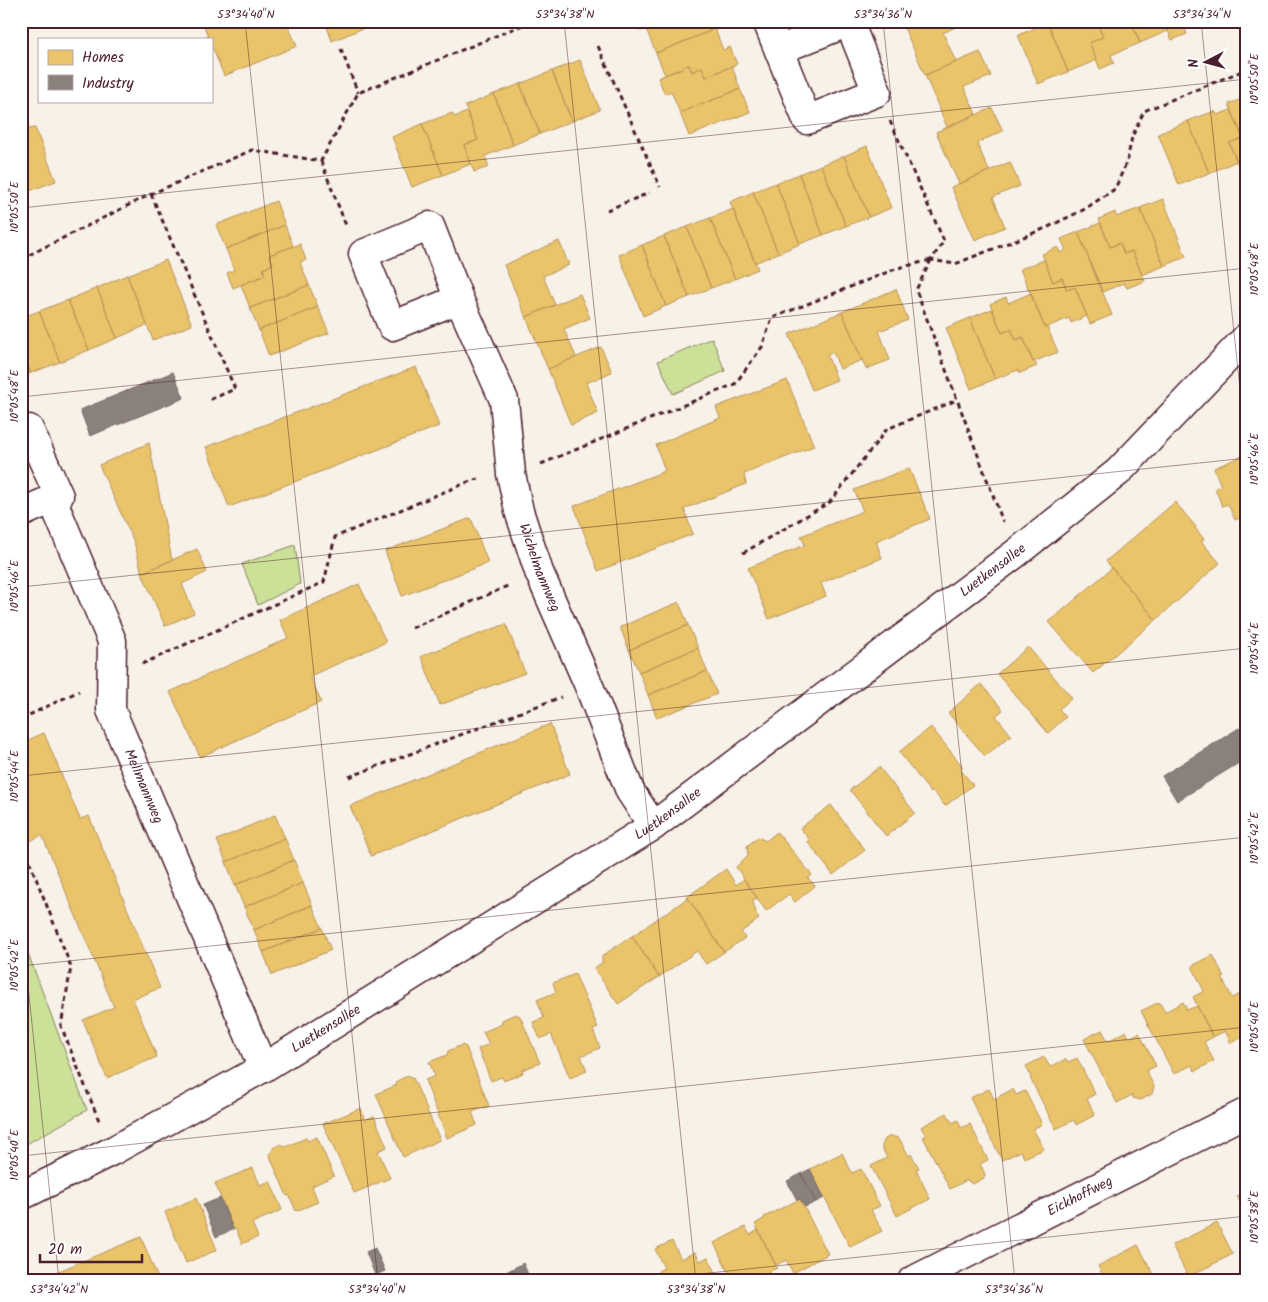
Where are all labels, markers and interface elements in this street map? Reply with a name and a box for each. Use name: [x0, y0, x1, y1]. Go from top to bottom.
text: 53°34'40"N: [217, 5, 275, 24]
text: 53°34'38"N: [536, 5, 594, 24]
text: 53°34'36"N: [854, 5, 912, 24]
text: 53°34'34"N: [1173, 5, 1231, 24]
legend: [38, 38, 212, 102]
north arrow: [1180, 38, 1230, 88]
text: Homes: [82, 46, 125, 70]
text: 10°05'50"E: [1245, 52, 1264, 105]
text: N: [1183, 58, 1205, 69]
text: Industry: [82, 72, 135, 96]
text: 10°05'50"E: [5, 180, 24, 233]
text: 10°05'48"E: [1245, 242, 1264, 295]
text: 10°05'48"E: [5, 369, 24, 422]
text: 10°05'46"E: [1245, 432, 1264, 485]
street label: Wichelmannweg: [513, 521, 566, 615]
street label: Luetkensallee: [955, 538, 1032, 603]
text: 10°05'46"E: [5, 559, 24, 612]
text: 10°05'44"E: [1245, 621, 1264, 674]
street label: Mellmannweg: [118, 745, 169, 827]
text: 10°05'44"E: [5, 749, 24, 802]
street label: Luetkensallee: [630, 782, 707, 846]
text: 10°05'42"E: [1245, 811, 1264, 864]
text: 10°05'42"E: [5, 938, 24, 991]
street label: Luetkensallee: [287, 998, 366, 1059]
text: 10°05'40"E: [1245, 1000, 1264, 1053]
text: 10°05'40"E: [5, 1128, 24, 1181]
street label: Eickhoffweg: [1043, 1170, 1117, 1222]
text: 10°05'38"E: [1245, 1189, 1264, 1244]
scale bar: [40, 1232, 142, 1264]
text: 20 m: [48, 1238, 82, 1262]
text: 53°34'42"N: [30, 1280, 88, 1299]
text: 53°34'40"N: [348, 1280, 406, 1299]
text: 53°34'38"N: [667, 1280, 725, 1299]
text: 53°34'36"N: [985, 1280, 1043, 1299]

